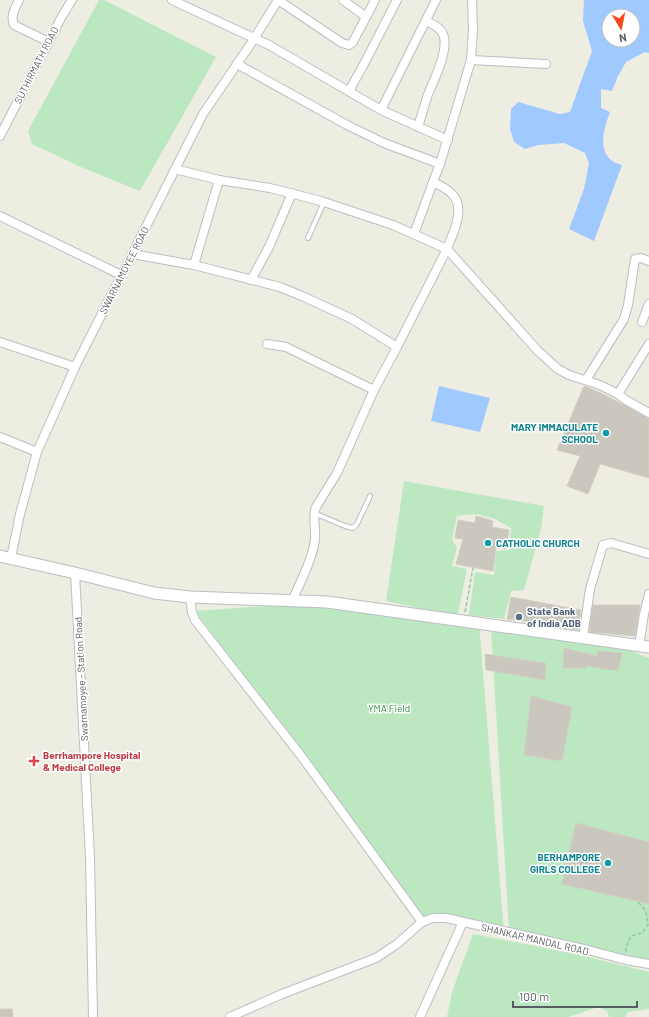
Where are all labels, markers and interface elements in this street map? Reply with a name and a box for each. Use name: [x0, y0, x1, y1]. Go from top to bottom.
north arrow: [601, 8, 641, 48]
street label: SUTHIRMATH ROAD: [11, 25, 61, 105]
text: N: [618, 31, 628, 45]
street label: SWARNAMOYEE ROAD: [97, 224, 151, 316]
place label: MARY IMMACULATE SCHOOL: [511, 421, 598, 445]
marker: MARY IMMACULATE SCHOOL: [601, 428, 611, 438]
place label: CATHOLIC CHURCH: [496, 537, 580, 549]
marker: CATHOLIC CHURCH: [483, 538, 493, 548]
place label: State Bank of India ADB: [527, 605, 581, 629]
marker: State Bank of India ADB: [514, 612, 524, 622]
street label: Swarnamoyee - Station Road: [72, 617, 90, 741]
park label: YMA Field: [368, 702, 410, 714]
place label: Berrhampore Hospital & Medical College: [43, 749, 140, 773]
marker: Berrhampore Hospital & Medical College: [28, 755, 40, 767]
place label: BERHAMPORE GIRLS COLLEGE: [530, 851, 600, 875]
marker: BERHAMPORE GIRLS COLLEGE: [603, 858, 613, 868]
street label: SHANKAR MANDAL ROAD: [480, 921, 590, 957]
scale bar: [513, 983, 637, 1009]
text: 100 m: [519, 989, 549, 1003]

